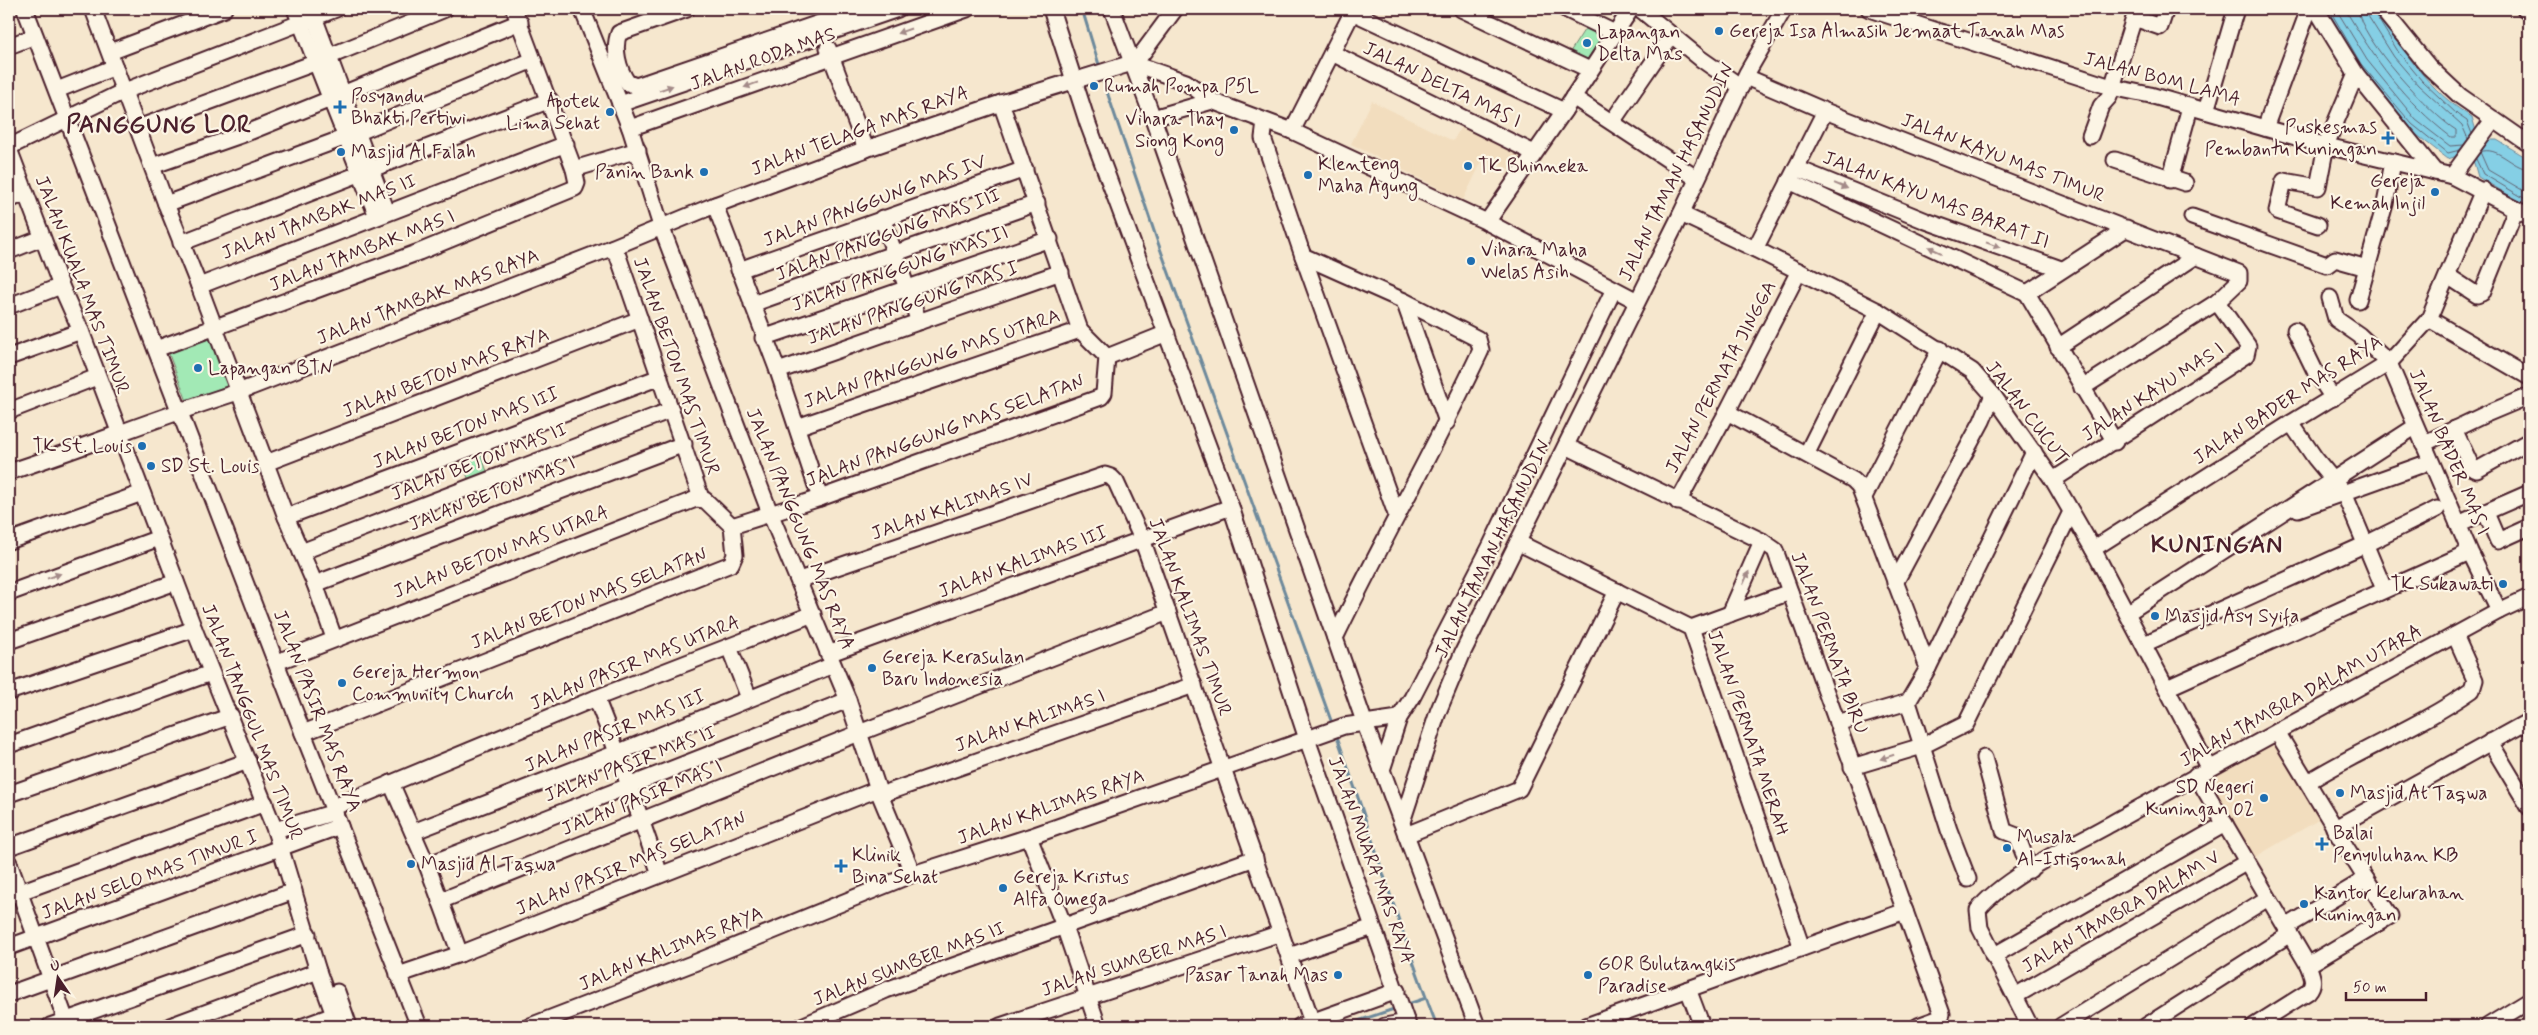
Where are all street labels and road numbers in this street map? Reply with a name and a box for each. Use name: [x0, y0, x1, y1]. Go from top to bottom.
street label: JALAN RODA MAS: [687, 21, 839, 97]
street label: JALAN DELTA MAS I: [1359, 36, 1525, 134]
street label: JALAN BOM LAMA: [2081, 46, 2243, 112]
street label: JALAN TAMAN HASANUDIN: [1613, 59, 1741, 285]
street label: JALAN TELAGA MAS RAYA: [748, 80, 972, 182]
street label: JALAN KAYU MAS TIMUR: [1897, 108, 2109, 208]
street label: JALAN KAYU MAS BARAT II: [1819, 145, 2053, 255]
street label: JALAN PANGGUNG MAS IV: [760, 149, 990, 253]
street label: JALAN TAMBAK MAS II: [217, 169, 421, 265]
street label: JALAN KUALA MAS TIMUR: [29, 172, 135, 398]
street label: JALAN PANGGUNG MAS III: [773, 184, 1003, 286]
street label: JALAN TAMBAK MAS I: [265, 205, 459, 297]
street label: JALAN TAMBAK MAS RAYA: [313, 243, 543, 351]
street label: JALAN BETON MAS TIMUR: [627, 254, 725, 478]
street label: JALAN PANGGUNG MAS II: [804, 255, 1022, 351]
street label: JALAN PANGGUNG MAS I: [805, 256, 1021, 350]
street label: JALAN PERMATA JINGGA: [1660, 277, 1782, 477]
street label: JALAN PANGGUNG MAS UTARA: [800, 303, 1064, 415]
street label: JALAN BETON MAS RAYA: [339, 322, 553, 424]
street label: JALAN BADER MAS RAYA: [2188, 329, 2388, 471]
street label: JALAN KAYU MAS I: [2077, 337, 2229, 447]
street label: JALAN CUCUT: [1980, 356, 2074, 470]
street label: JALAN BADER MAS I: [2403, 365, 2495, 539]
street label: JALAN PANGGUNG MAS SELATAN: [803, 369, 1087, 493]
street label: JALAN BETON MAS III: [369, 382, 563, 474]
street label: JALAN PANGGUNG MAS RAYA: [740, 404, 860, 654]
street label: JALAN TAMAN HASANUDIN: [1429, 436, 1557, 662]
street label: JALAN BETON MAS I: [403, 451, 581, 537]
street label: JALAN BETON MAS II: [405, 451, 579, 537]
street label: JALAN KALIMAS IV: [868, 468, 1036, 546]
street label: JALAN BETON MAS UTARA: [390, 499, 612, 605]
street label: JALAN KALIMAS TIMUR: [1142, 514, 1238, 720]
street label: JALAN KALIMAS III: [935, 520, 1111, 604]
street label: JALAN BETON MAS SELATAN: [467, 542, 711, 656]
street label: JALAN PERMATA BIRU: [1784, 549, 1874, 737]
street label: JALAN TANGGUL MAS TIMUR: [195, 600, 309, 844]
street label: JALAN PASIR MAS RAYA: [267, 606, 367, 816]
street label: JALAN PASIR MAS UTARA: [527, 609, 743, 717]
street label: JALAN TAMBRA DALAM UTARA: [2175, 619, 2427, 773]
street label: JALAN PERMATA MERAH: [1701, 627, 1795, 839]
street label: JALAN PASIR MAS III: [521, 684, 709, 778]
street label: JALAN KALIMAS I: [952, 684, 1108, 758]
street label: JALAN MUARA MAS RAYA: [1322, 753, 1420, 967]
street label: JALAN PASIR MAS I: [555, 754, 729, 842]
street label: JALAN PASIR MAS II: [558, 754, 726, 842]
street label: JALAN KALIMAS RAYA: [954, 763, 1148, 851]
street label: JALAN PASIR MAS SELATAN: [512, 806, 750, 922]
street label: JALAN SELO MAS TIMUR I: [38, 824, 262, 926]
street label: JALAN TAMBRA DALAM V: [2018, 845, 2224, 979]
street label: JALAN KALIMAS RAYA: [575, 901, 767, 997]
street label: JALAN SUMBER MAS II: [809, 916, 1009, 1012]
street label: JALAN SUMBER MAS I: [1038, 919, 1230, 1003]

